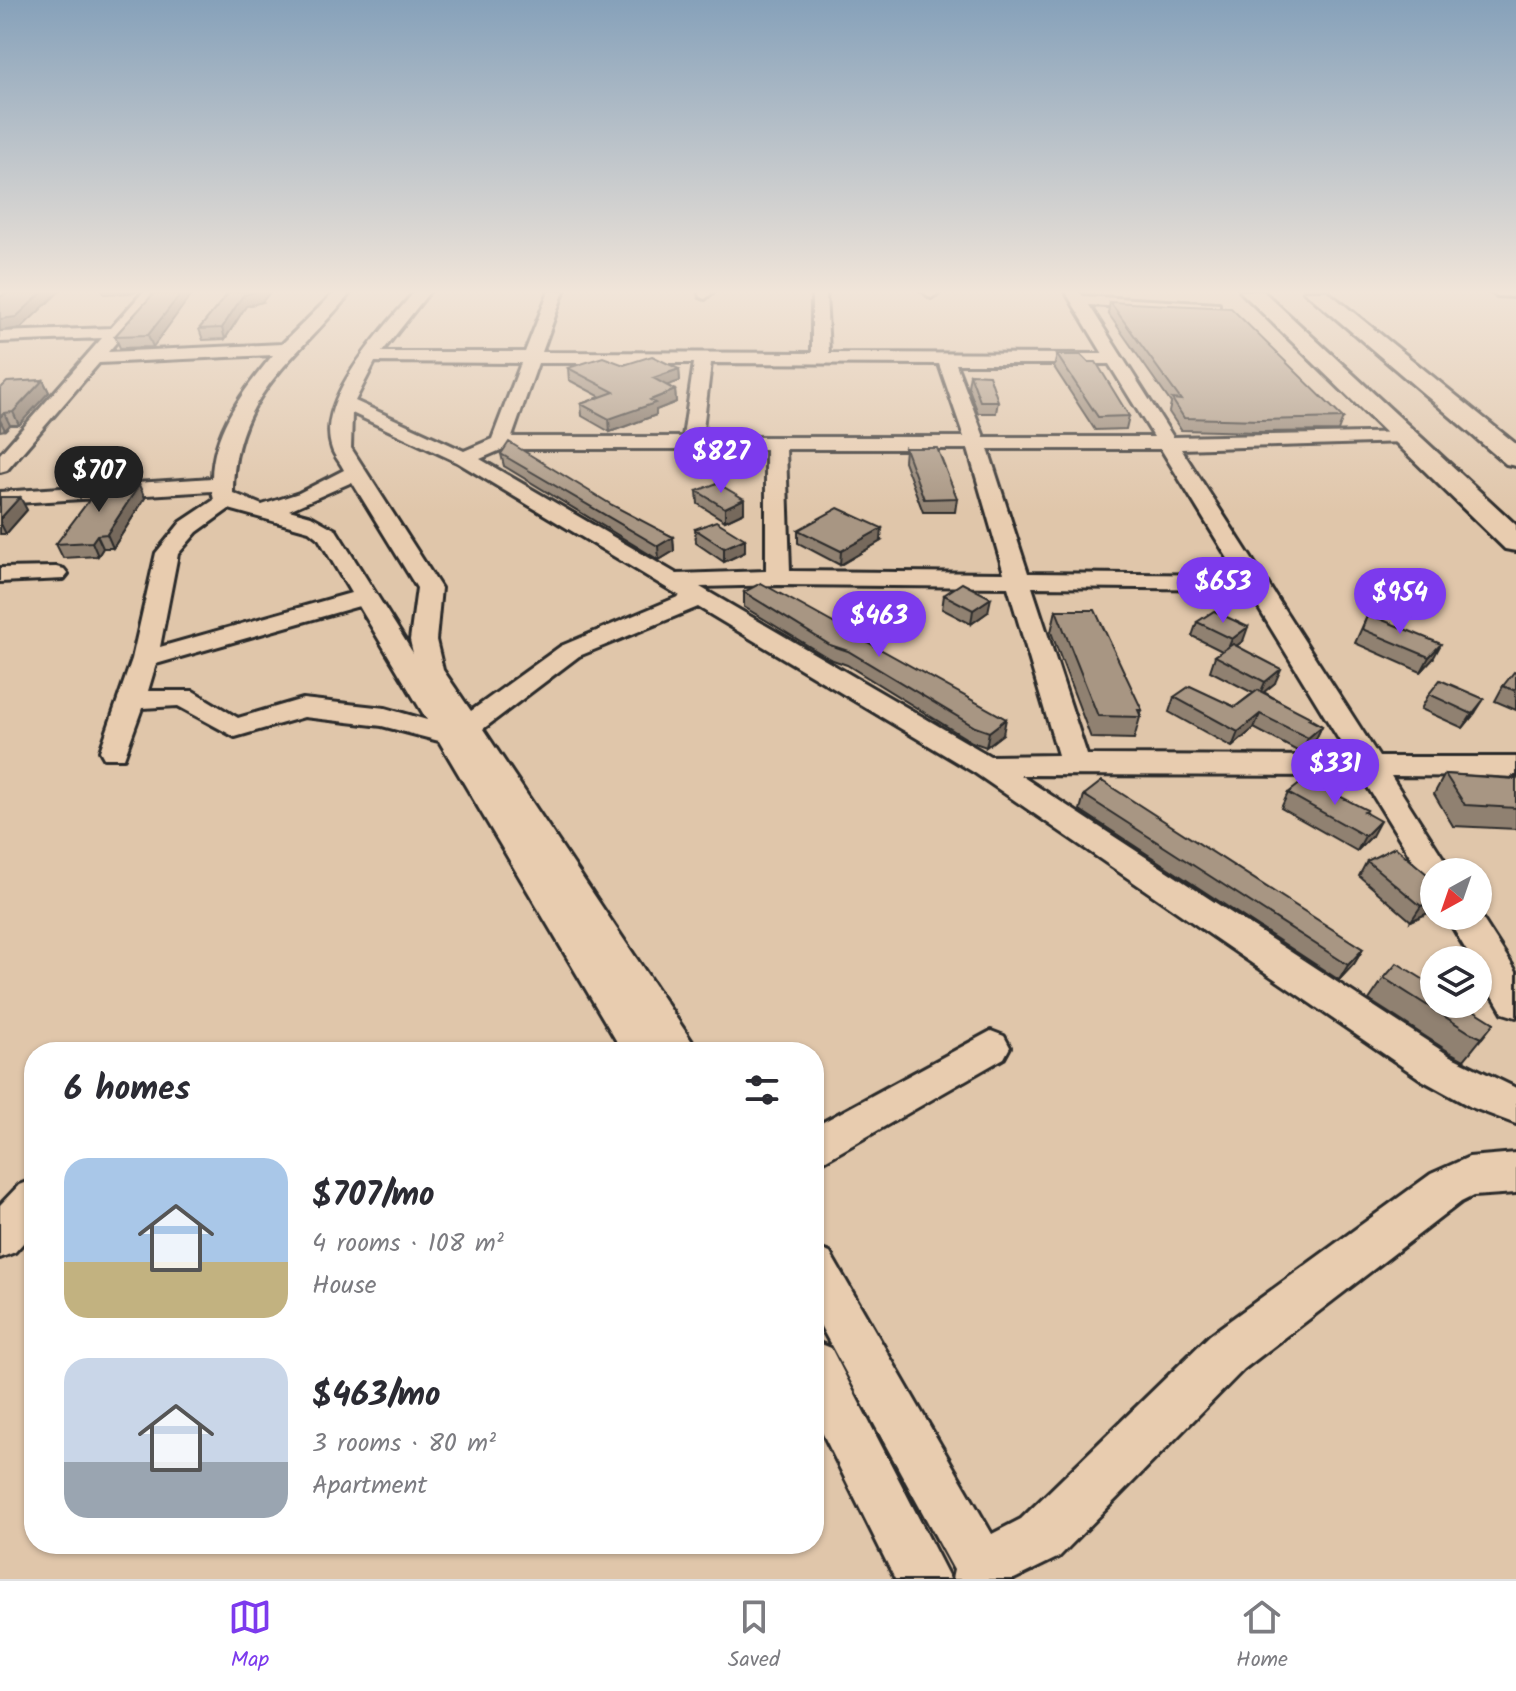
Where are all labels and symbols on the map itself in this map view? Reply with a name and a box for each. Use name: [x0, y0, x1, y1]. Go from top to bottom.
pin: $827: [674, 427, 768, 495]
pin: $707: [52, 446, 146, 514]
pin: $653: [1176, 557, 1270, 625]
pin: $954: [1353, 568, 1447, 636]
pin: $463: [832, 591, 926, 659]
pin: $331: [1288, 739, 1382, 807]
north arrow: [1420, 858, 1492, 930]

